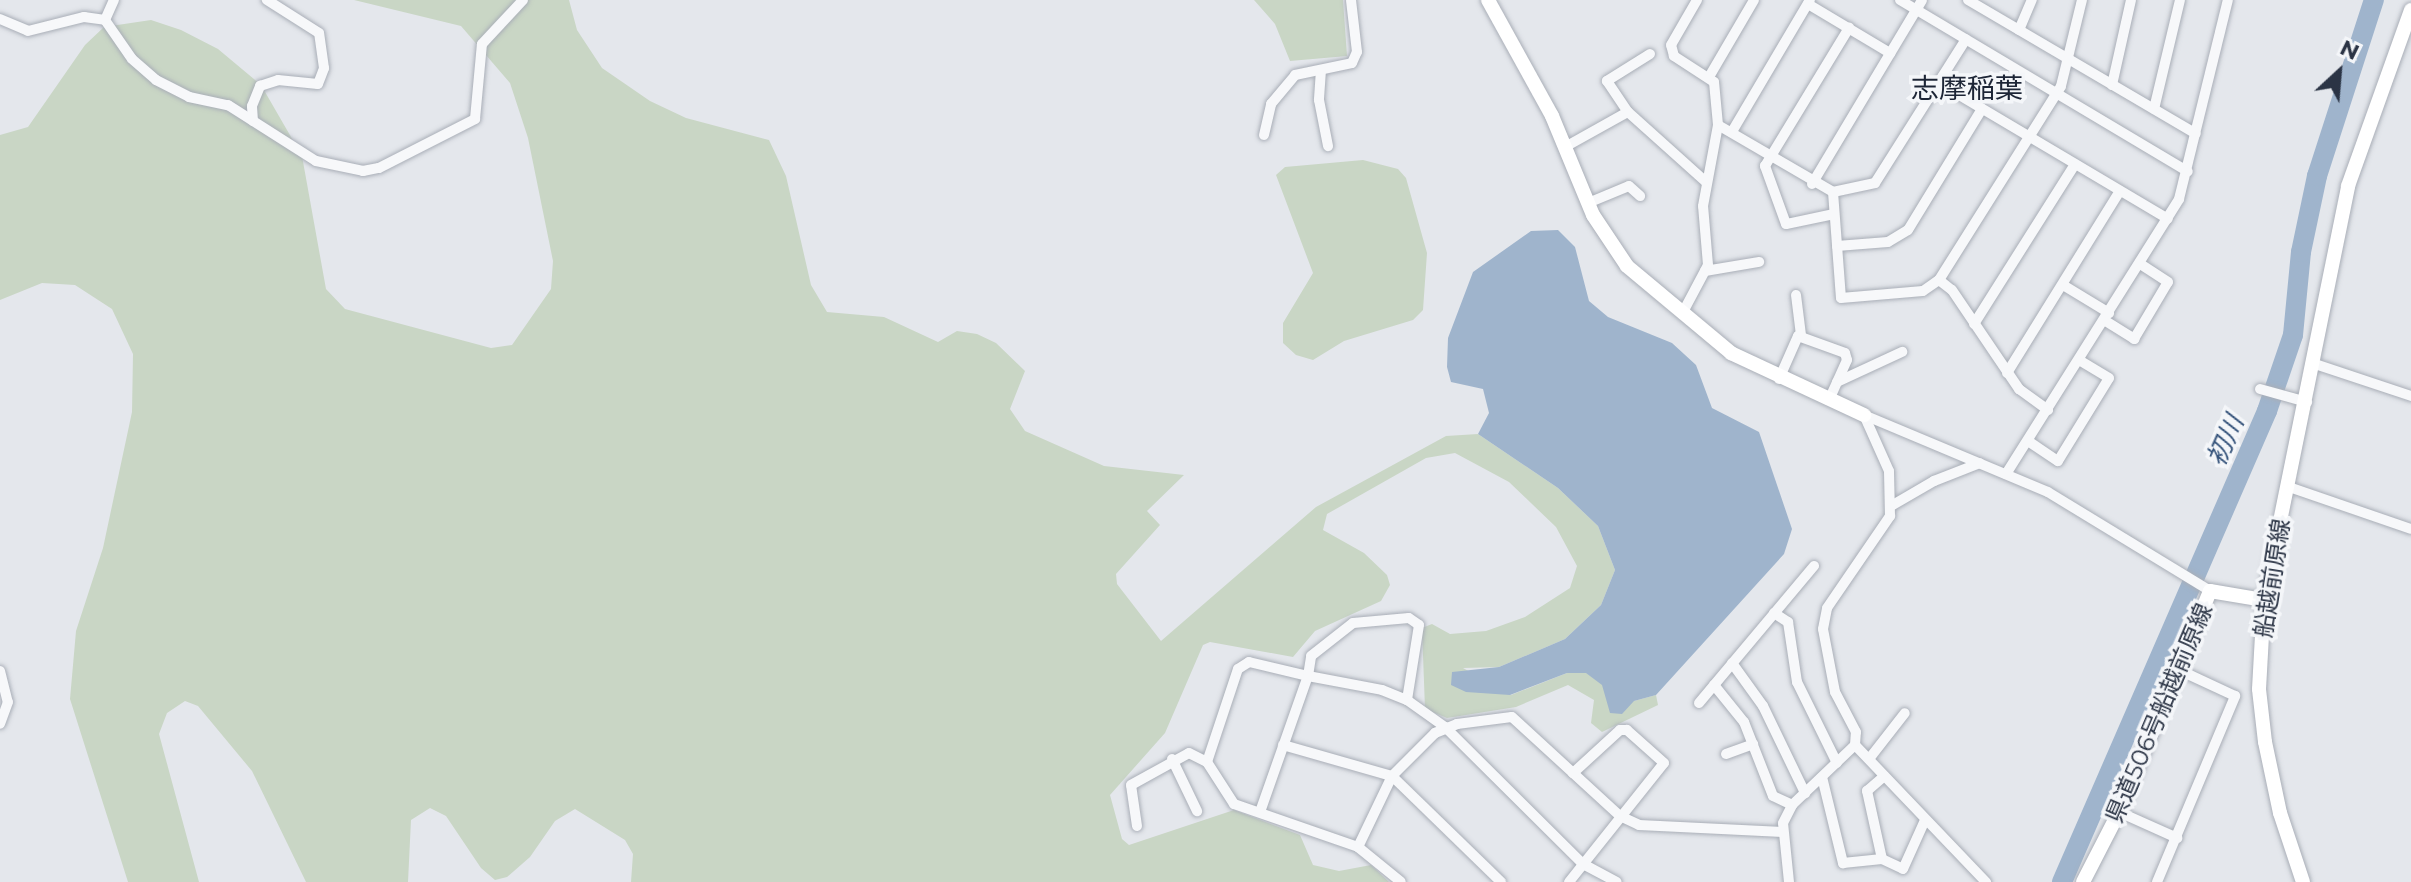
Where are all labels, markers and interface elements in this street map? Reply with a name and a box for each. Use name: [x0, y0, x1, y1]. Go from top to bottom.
north arrow: [2299, 32, 2379, 112]
text: N: [2336, 34, 2364, 66]
district label: 志摩稲葉: [1911, 71, 2023, 105]
water label: 初川: [2201, 411, 2251, 471]
street label: 船越前原線: [2248, 516, 2296, 640]
street label: 県道506号船越前原線: [2100, 599, 2218, 827]

